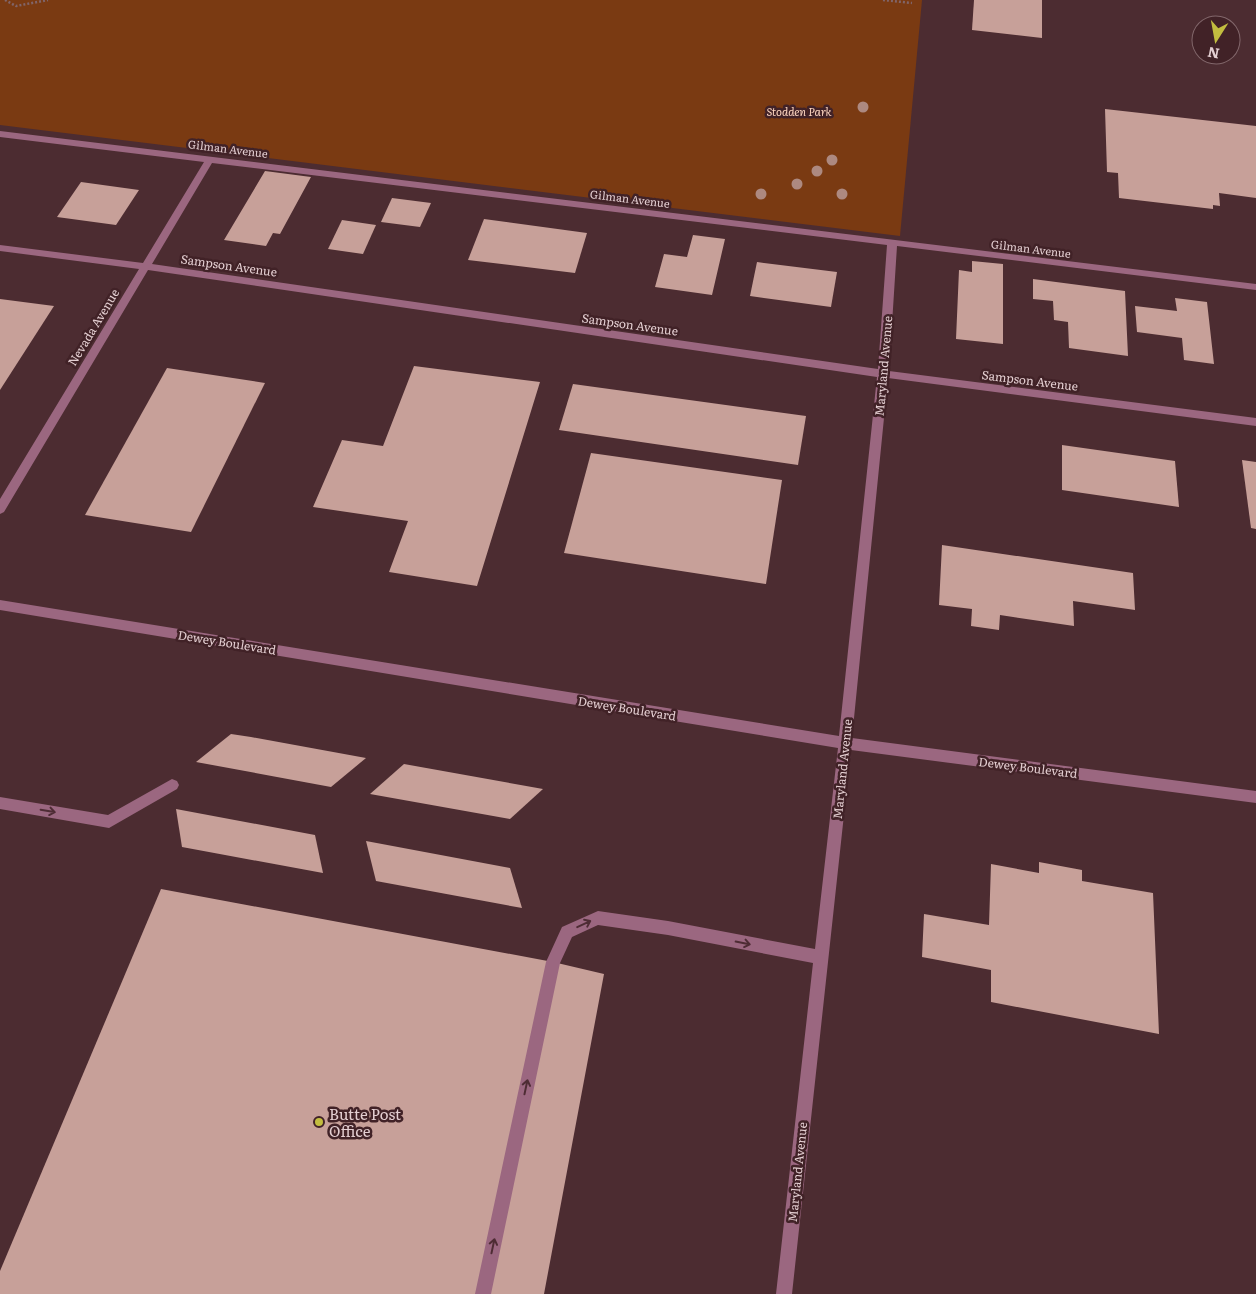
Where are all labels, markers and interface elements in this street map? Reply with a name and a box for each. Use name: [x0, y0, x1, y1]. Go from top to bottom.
north arrow: [1191, 15, 1241, 65]
text: N: [1205, 43, 1221, 65]
park label: Stodden Park: [766, 103, 832, 119]
street label: Gilman Avenue: [187, 135, 269, 161]
street label: Gilman Avenue: [589, 185, 671, 211]
street label: Gilman Avenue: [990, 235, 1072, 261]
street label: Sampson Avenue: [180, 249, 278, 281]
street label: Nevada Avenue: [63, 285, 123, 369]
street label: Sampson Avenue: [581, 308, 679, 340]
street label: Maryland Avenue: [870, 315, 896, 417]
street label: Sampson Avenue: [981, 365, 1079, 395]
street label: Dewey Boulevard: [176, 625, 278, 659]
street label: Dewey Boulevard: [576, 691, 678, 725]
street label: Maryland Avenue: [828, 718, 856, 820]
street label: Dewey Boulevard: [978, 752, 1079, 782]
one-way arrow: [40, 807, 56, 817]
one-way arrow: [576, 919, 591, 929]
one-way arrow: [735, 938, 751, 948]
one-way arrow: [522, 1080, 531, 1096]
place label: Butte Post Office: [329, 1102, 401, 1142]
marker: Butte Post Office: [313, 1116, 325, 1128]
street label: Maryland Avenue: [783, 1121, 811, 1223]
one-way arrow: [488, 1239, 498, 1255]

